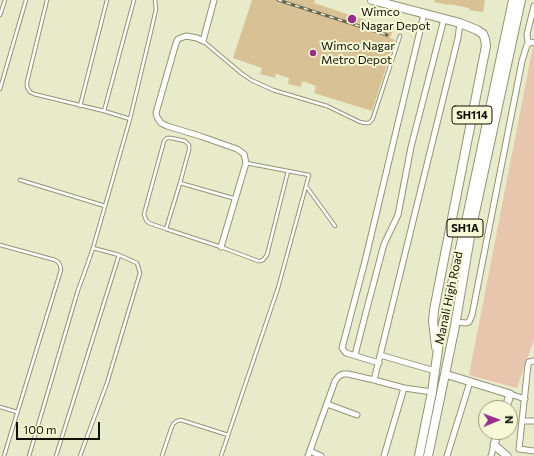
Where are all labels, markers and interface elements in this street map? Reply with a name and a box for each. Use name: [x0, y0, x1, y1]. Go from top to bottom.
place label: Wimco Nagar Depot: [361, 5, 430, 33]
marker: Wimco Nagar Depot: [346, 13, 358, 25]
place label: Wimco Nagar Metro Depot: [321, 39, 395, 67]
marker: Wimco Nagar Metro Depot: [308, 48, 318, 58]
road number: SH114: [452, 106, 492, 124]
road number: SH1A: [447, 219, 483, 237]
street label: Manali High Road: [432, 250, 466, 346]
north arrow: [478, 400, 518, 440]
scale bar: [18, 414, 102, 440]
text: N: [503, 416, 516, 424]
text: 100 m: [23, 422, 57, 436]

